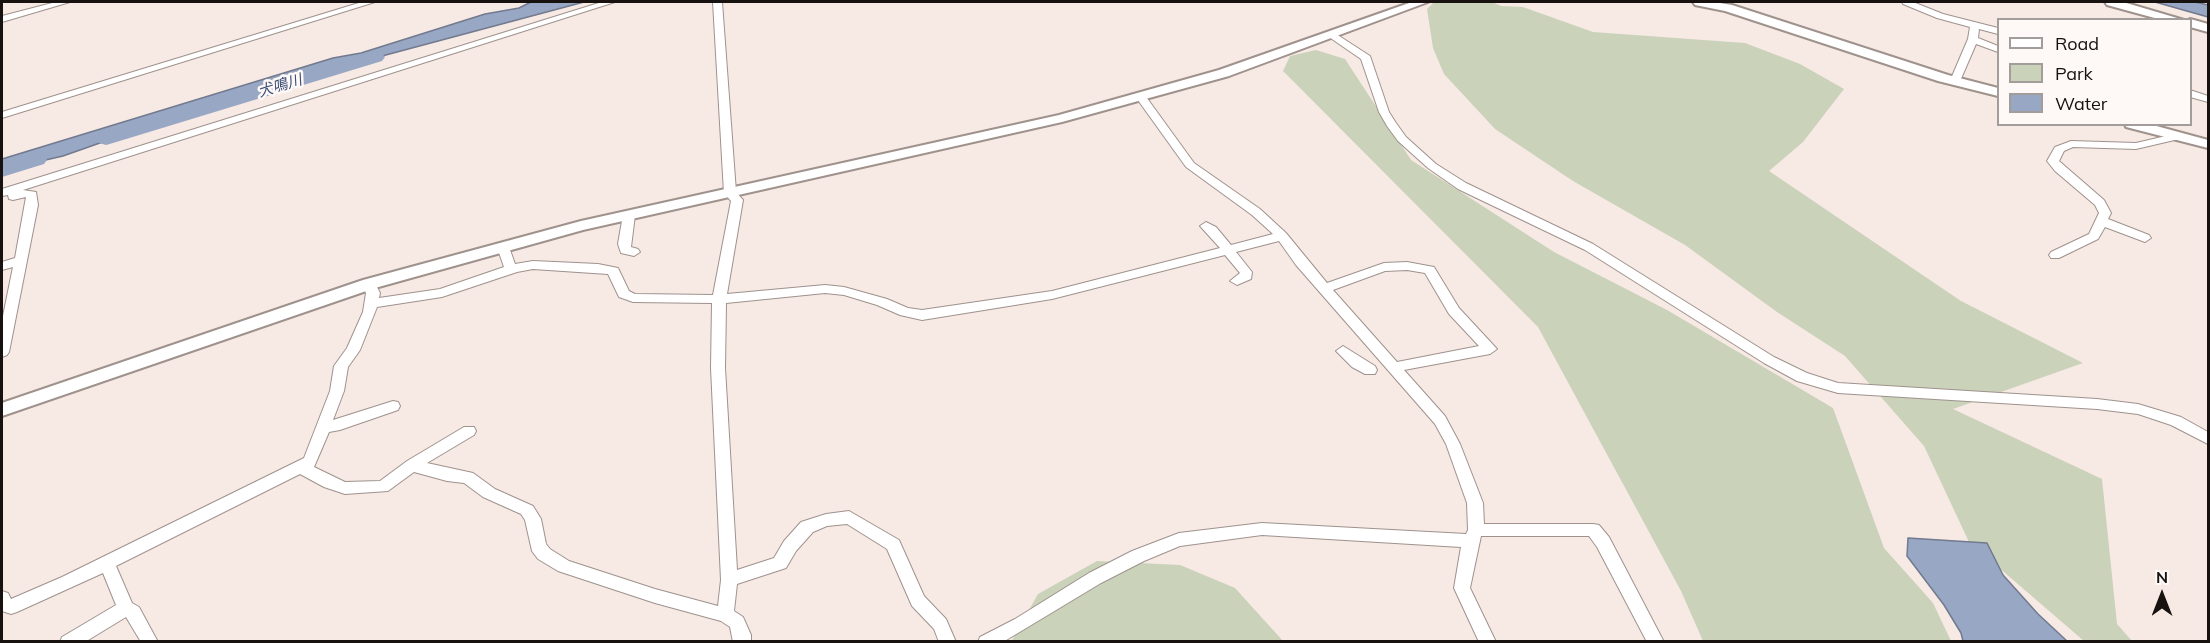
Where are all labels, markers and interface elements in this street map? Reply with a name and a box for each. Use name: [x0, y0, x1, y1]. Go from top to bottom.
legend: [1997, 18, 2192, 126]
text: Road: [2055, 32, 2099, 55]
text: Park: [2055, 62, 2093, 85]
water label: 犬鳴川: [256, 71, 304, 101]
text: Water: [2055, 92, 2107, 115]
north arrow: [2132, 565, 2192, 625]
text: N: [2156, 567, 2168, 587]

